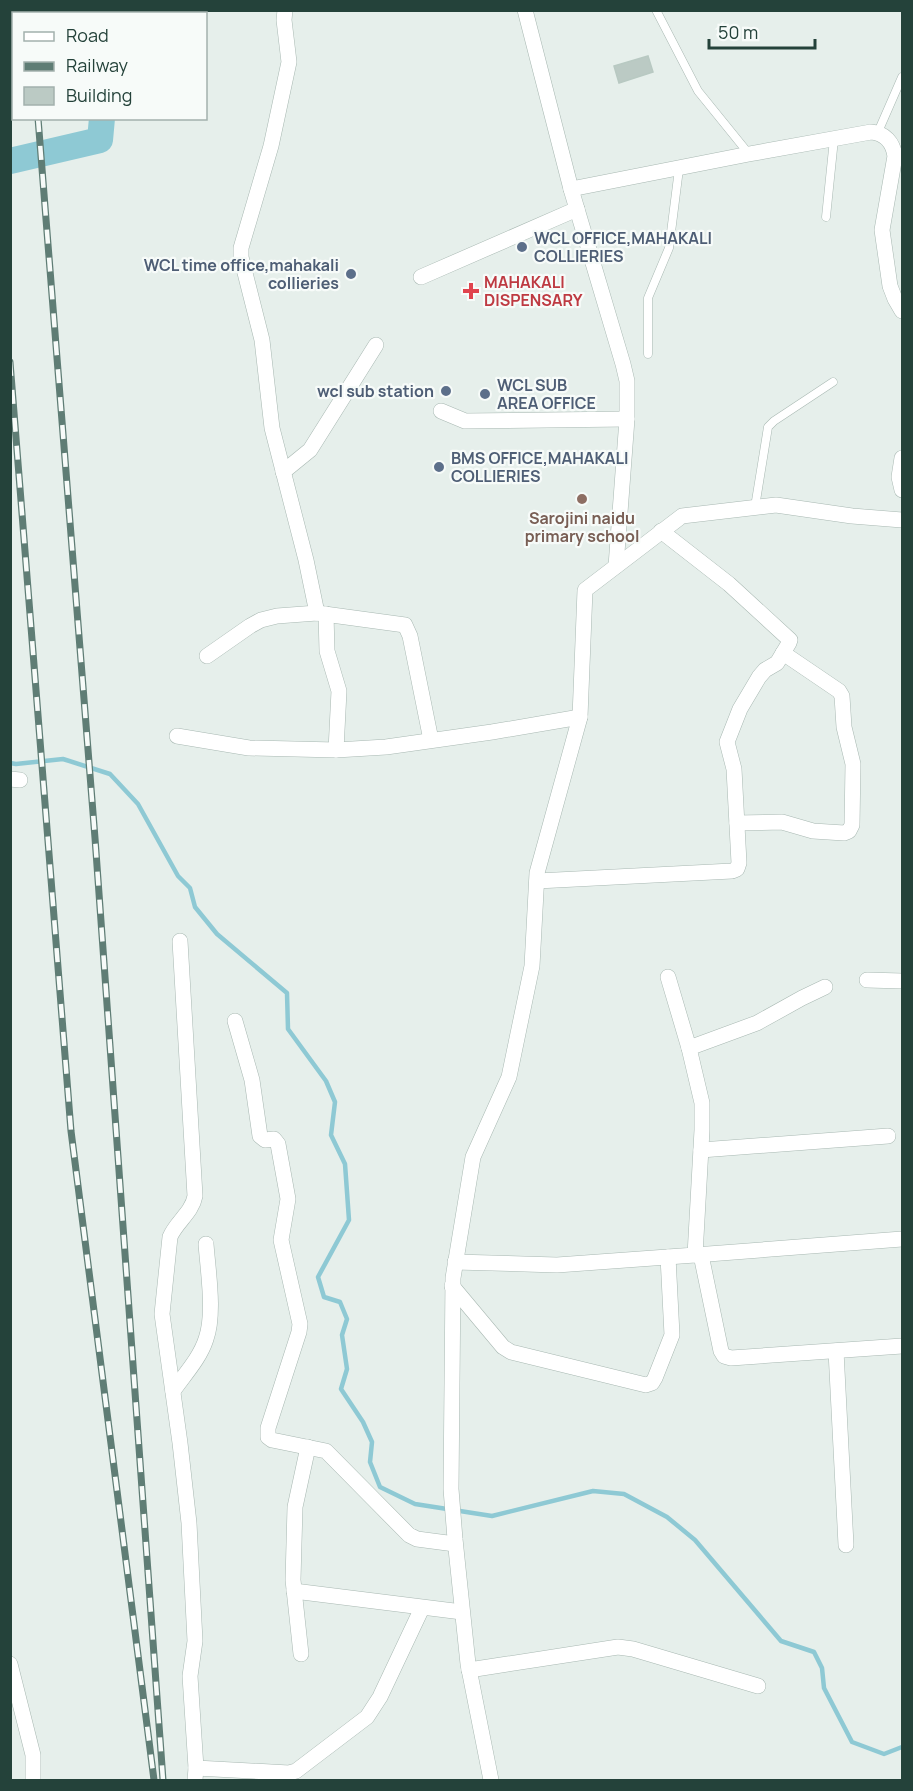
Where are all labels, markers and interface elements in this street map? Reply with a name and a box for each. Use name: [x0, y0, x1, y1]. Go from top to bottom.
legend: [12, 12, 207, 120]
scale bar: [709, 12, 816, 50]
text: 50 m: [718, 20, 758, 44]
text: Road: [66, 23, 109, 47]
text: Railway: [66, 53, 128, 77]
text: Building: [66, 83, 132, 107]
place label: WCL OFFICE,MAHAKALI COLLIERIES: [534, 227, 712, 267]
marker: WCL OFFICE,MAHAKALI COLLIERIES: [515, 240, 529, 254]
place label: WCL time office,mahakali collieries: [144, 254, 339, 294]
marker: WCL time office,mahakali collieries: [344, 267, 358, 281]
place label: MAHAKALI DISPENSARY: [484, 271, 583, 311]
marker: MAHAKALI DISPENSARY: [462, 282, 480, 300]
place label: WCL SUB AREA OFFICE: [497, 374, 596, 414]
place label: wcl sub station: [317, 380, 434, 402]
marker: wcl sub station: [439, 384, 453, 398]
marker: WCL SUB AREA OFFICE: [478, 387, 492, 401]
place label: BMS OFFICE,MAHAKALI COLLIERIES: [451, 447, 629, 487]
marker: BMS OFFICE,MAHAKALI COLLIERIES: [432, 460, 446, 474]
marker: Sarojini naidu primary school: [575, 492, 589, 506]
place label: Sarojini naidu primary school: [525, 507, 639, 547]

